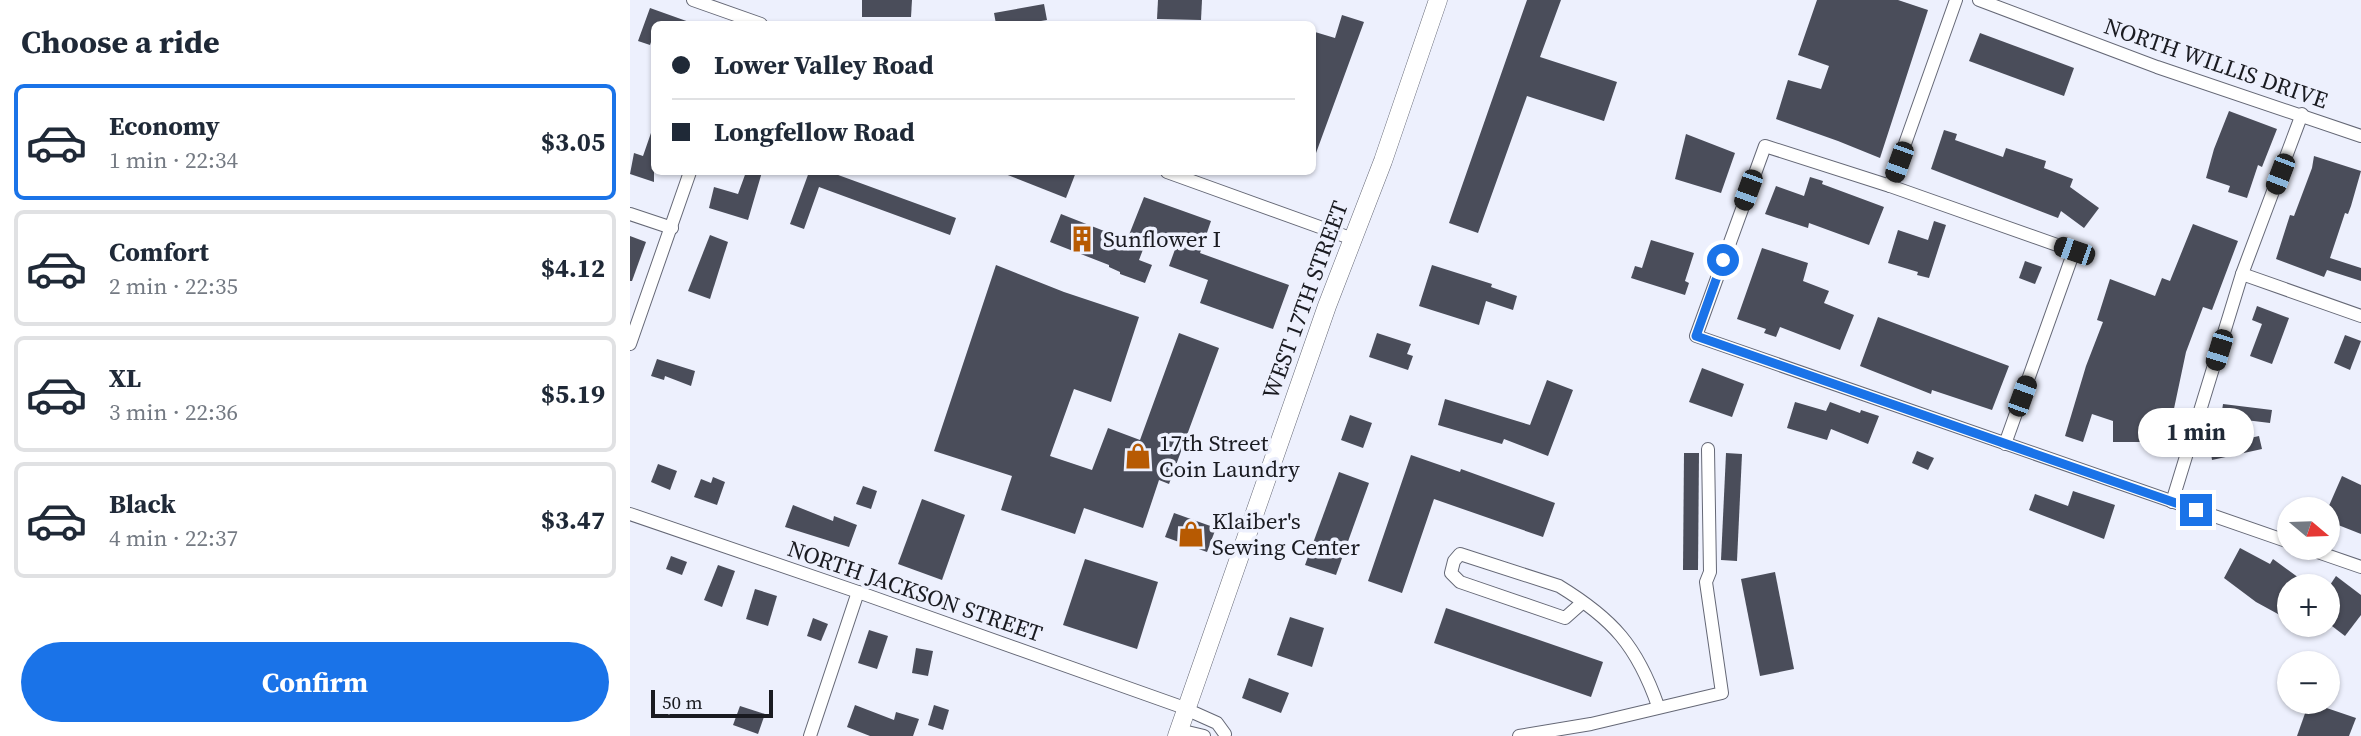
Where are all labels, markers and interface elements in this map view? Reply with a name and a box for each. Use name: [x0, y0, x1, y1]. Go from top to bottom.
street label: NORTH WILLIS DRIVE: [2100, 10, 2332, 116]
text: Choose a ride: [21, 20, 220, 64]
text: Lower Valley Road: [714, 47, 934, 83]
text: Economy: [109, 108, 220, 144]
icon: car: [25, 111, 88, 174]
text: Longfellow Road: [714, 114, 915, 150]
text: $3.05: [541, 124, 605, 160]
car: [1882, 139, 1917, 185]
text: 1 min · 22:34: [109, 144, 238, 176]
car: [2263, 151, 2298, 197]
car: [1731, 167, 1766, 213]
street label: WEST 17TH STREET: [1254, 196, 1356, 404]
place label: Sunflower I: [1103, 223, 1221, 255]
building icon: Sunflower I: [1067, 224, 1097, 254]
text: Comfort: [109, 234, 209, 270]
car: [2051, 234, 2098, 268]
icon: car: [25, 237, 88, 300]
route start: [1707, 244, 1739, 276]
text: $4.12: [541, 250, 605, 286]
text: 2 min · 22:35: [109, 270, 238, 302]
car: [2203, 327, 2236, 373]
text: XL: [109, 360, 141, 396]
icon: car: [25, 363, 88, 426]
car: [2005, 373, 2040, 419]
text: $5.19: [541, 376, 605, 412]
text: 3 min · 22:36: [109, 396, 238, 428]
callout: 1 min: [2138, 408, 2254, 458]
text: 1 min: [2166, 416, 2226, 448]
place label: 17th Street Coin Laundry: [1159, 427, 1300, 485]
shop icon: 17th Street Coin Laundry: [1123, 441, 1153, 471]
text: Black: [109, 486, 176, 522]
icon: car: [25, 489, 88, 552]
route end: [2180, 494, 2212, 526]
north arrow: [2277, 497, 2340, 560]
map controls: [2277, 497, 2340, 714]
text: $3.47: [541, 502, 605, 538]
place label: Klaiber's Sewing Center: [1212, 505, 1360, 563]
shop icon: Klaiber's Sewing Center: [1176, 519, 1206, 549]
text: 4 min · 22:37: [109, 522, 238, 554]
street label: NORTH JACKSON STREET: [783, 532, 1047, 650]
button: +: [2277, 574, 2340, 637]
button: Confirm: [21, 642, 609, 722]
button: −: [2277, 651, 2340, 714]
scale bar: [651, 687, 774, 719]
text: 50 m: [662, 689, 703, 715]

